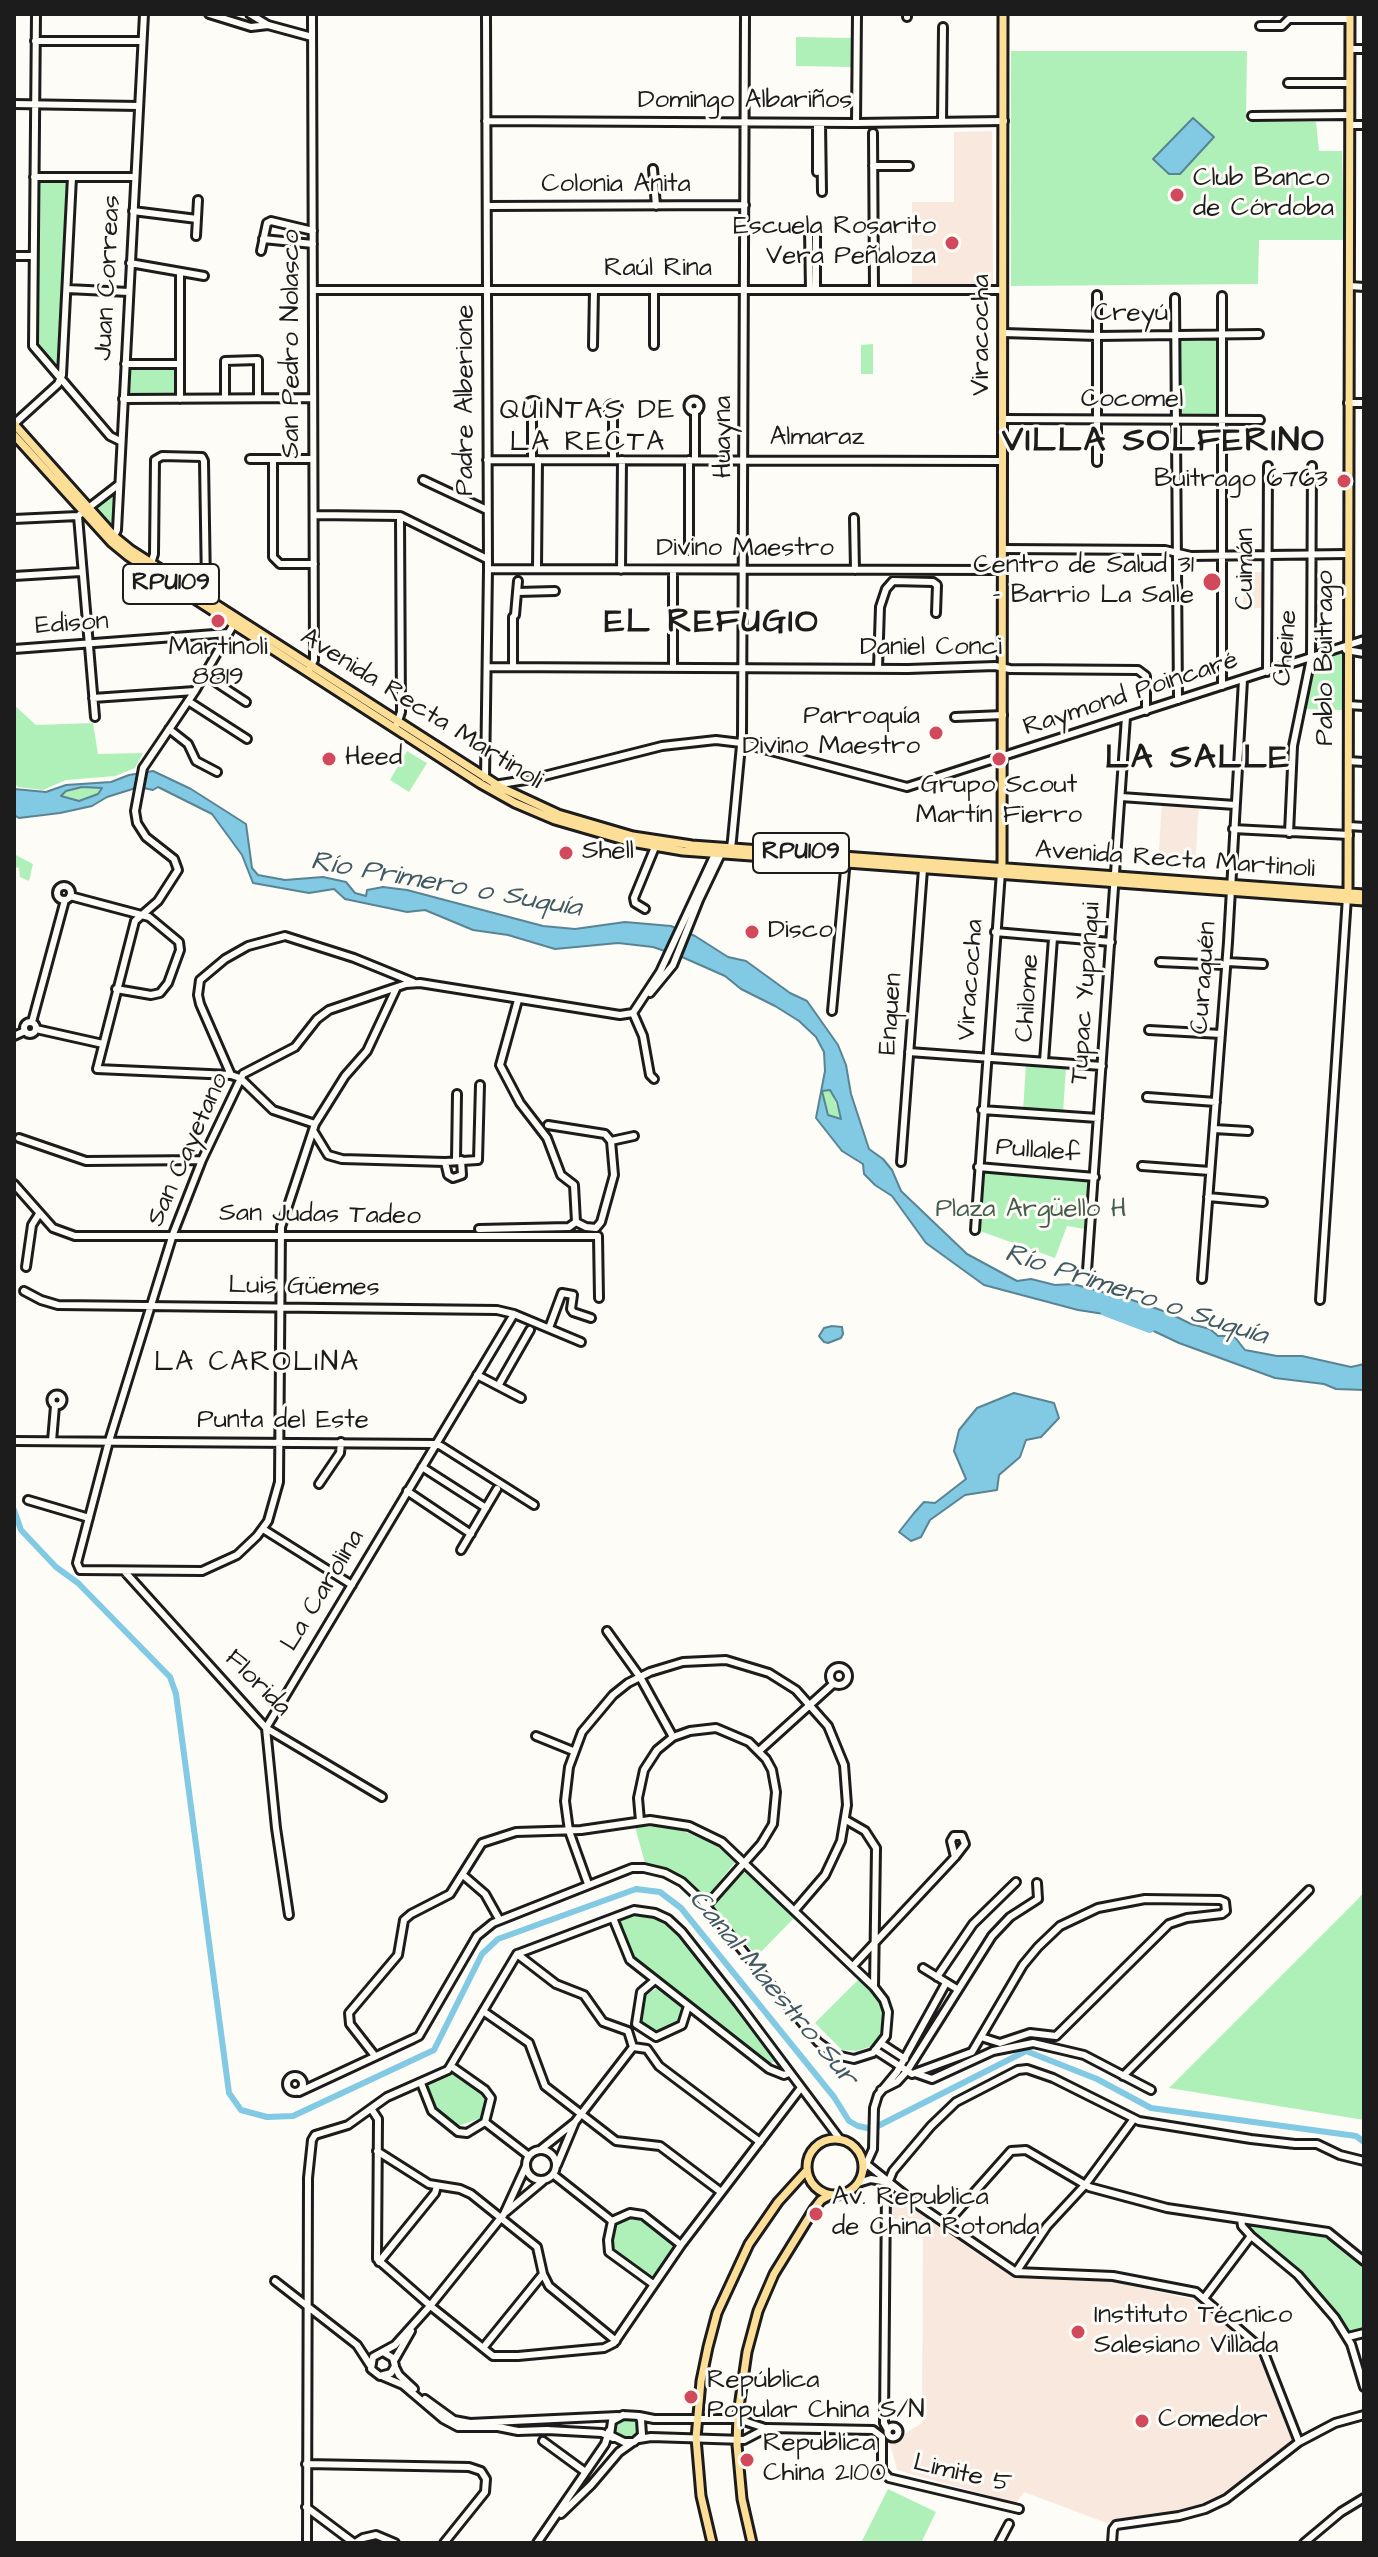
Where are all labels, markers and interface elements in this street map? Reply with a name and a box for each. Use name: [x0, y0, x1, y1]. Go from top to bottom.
street label: Domingo Albariños: [638, 86, 852, 118]
place label: Club Banco de Córdoba: [1193, 164, 1334, 226]
street label: Colonia Anita: [541, 170, 691, 202]
marker: Club Banco de Córdoba: [1168, 186, 1186, 204]
street label: Juan Correas: [89, 194, 129, 362]
place label: Escuela Rosarito Vera Peñaloza: [733, 212, 936, 274]
street label: San Pedro Nolasco: [277, 229, 309, 459]
marker: Escuela Rosarito Vera Peñaloza: [943, 234, 961, 252]
street label: Raúl Rina: [604, 254, 712, 286]
street label: Viracocha: [967, 274, 999, 396]
street label: Creyú: [1094, 299, 1168, 331]
street label: Padre Alberione: [451, 304, 483, 496]
street label: Cocomel: [1081, 385, 1183, 417]
district label: QUINTAS DE LA RECTA: [500, 395, 676, 461]
street label: Huayna: [709, 396, 741, 478]
street label: Almaraz: [770, 423, 864, 455]
district label: VILLA SOLFERINO: [1002, 423, 1326, 463]
place label: Buitrago 6763: [1154, 465, 1328, 497]
marker: Buitrago 6763: [1335, 472, 1353, 490]
street label: Cuimán: [1231, 528, 1263, 610]
street label: Divino Maestro: [656, 534, 834, 566]
place label: Centro de Salud 31 - Barrio La Salle: [973, 551, 1194, 612]
road number: RPU109: [123, 564, 219, 604]
street label: Pablo Buitrago: [1311, 570, 1343, 746]
marker: Centro de Salud 31 - Barrio La Salle: [1201, 571, 1223, 593]
district label: EL REFUGIO: [604, 604, 820, 644]
street label: Edison: [34, 607, 110, 643]
street label: Cheine: [1268, 609, 1306, 687]
marker: Martinoli 8819: [209, 612, 227, 630]
street label: Avenida Recta Martinoli: [294, 622, 548, 798]
place label: Martinoli 8819: [168, 633, 268, 694]
street label: Daniel Conci: [860, 633, 1002, 665]
street label: Raymond Poincaré: [1020, 646, 1242, 744]
place label: Parroquía Divino Maestro: [742, 702, 920, 764]
marker: Parroquía Divino Maestro: [927, 724, 945, 742]
district label: LA SALLE: [1105, 740, 1291, 780]
place label: Heed: [345, 743, 402, 775]
marker: Heed: [320, 750, 338, 768]
marker: Grupo Scout Martín Fierro: [990, 750, 1008, 768]
place label: Grupo Scout Martín Fierro: [916, 771, 1082, 832]
road number: RPU109: [753, 833, 849, 873]
street label: Avenida Recta Martinoli: [1034, 836, 1316, 886]
place label: Shell: [582, 837, 634, 869]
marker: Shell: [557, 844, 575, 862]
water label: Río Primero o Suquía: [308, 846, 584, 926]
street label: Tupac Yupanqui: [1065, 901, 1109, 1085]
place label: Disco: [768, 916, 833, 948]
street label: Viracocha: [952, 918, 992, 1042]
street label: Curaquén: [1186, 921, 1224, 1035]
marker: Disco: [743, 923, 761, 941]
street label: Chilome: [1010, 953, 1048, 1043]
street label: Enquen: [874, 972, 910, 1056]
street label: San Cayetano: [141, 1068, 237, 1232]
street label: Pullalef: [994, 1133, 1082, 1171]
park label: Plaza Argüello H: [935, 1195, 1127, 1227]
street label: San Judas Tadeo: [219, 1199, 421, 1233]
water label: Río Primero o Suquía: [1000, 1238, 1272, 1354]
street label: Luis Güemes: [228, 1271, 380, 1305]
district label: LA CAROLINA: [154, 1347, 360, 1381]
street label: Punta del Este: [197, 1406, 369, 1438]
street label: La Carolina: [275, 1524, 373, 1658]
street label: Florida: [217, 1644, 297, 1724]
water label: Canal Maestro Sur: [680, 1884, 864, 2094]
place label: Av. Republica de China Rotonda: [832, 2183, 1040, 2244]
marker: Av. Republica de China Rotonda: [807, 2205, 825, 2223]
place label: Instituto Técnico Salesiano Villada: [1094, 2301, 1292, 2362]
marker: Instituto Técnico Salesiano Villada: [1069, 2323, 1087, 2341]
place label: República Popular China S/N: [707, 2366, 925, 2428]
marker: República Popular China S/N: [682, 2388, 700, 2406]
place label: Comedor: [1158, 2405, 1268, 2437]
marker: Comedor: [1133, 2412, 1151, 2430]
place label: Republica China 2100: [763, 2429, 886, 2490]
street label: Limite 5: [910, 2449, 1014, 2501]
marker: Republica China 2100: [738, 2451, 756, 2469]

